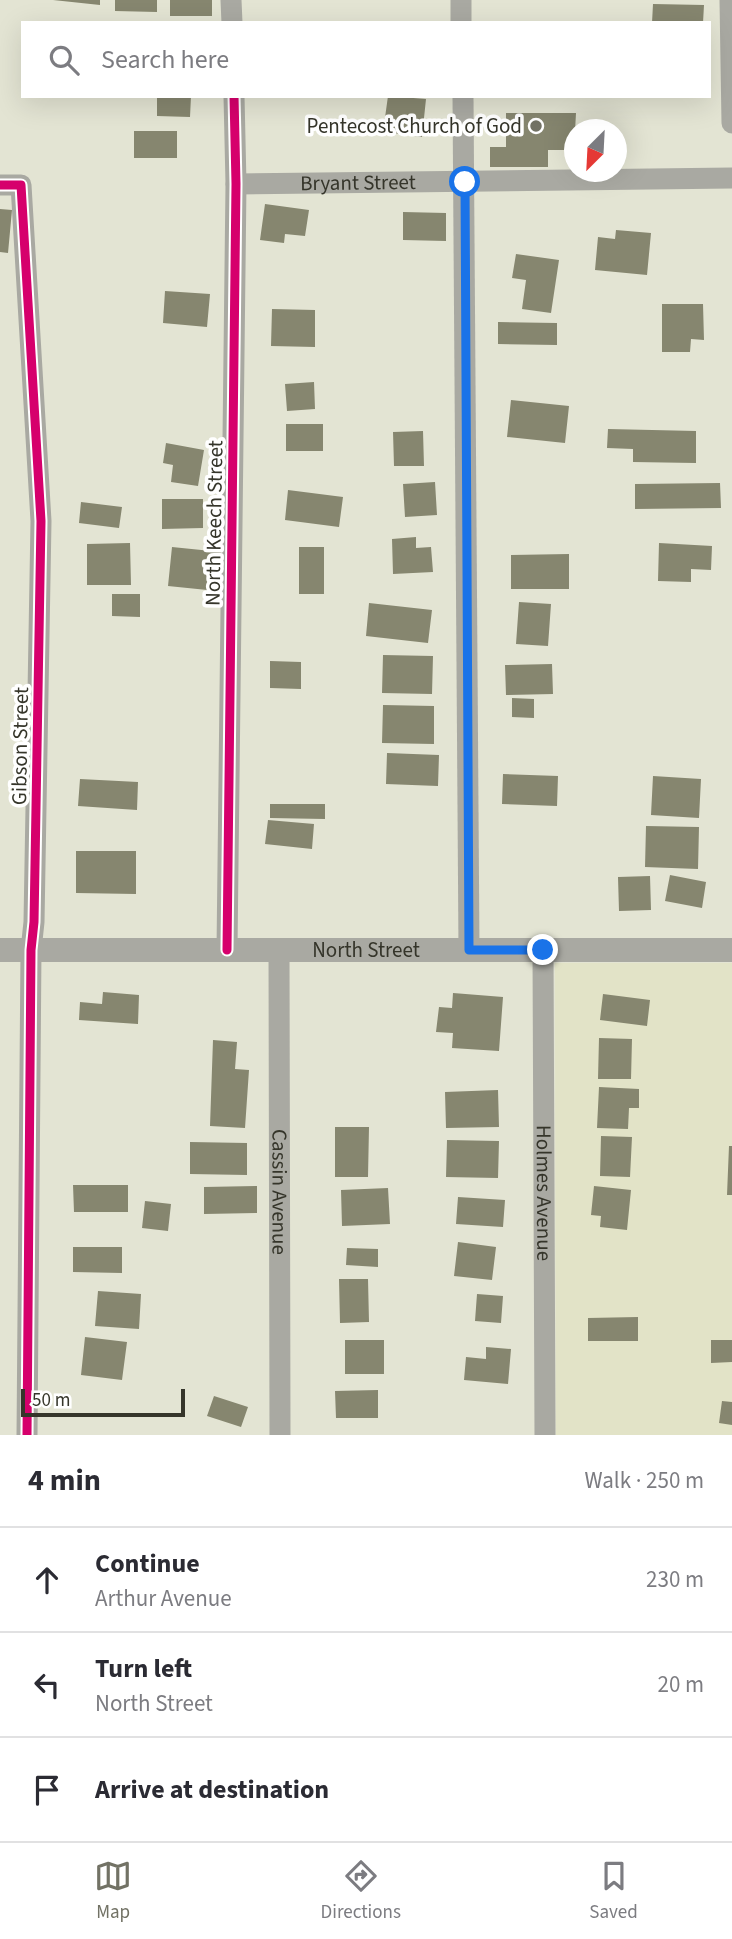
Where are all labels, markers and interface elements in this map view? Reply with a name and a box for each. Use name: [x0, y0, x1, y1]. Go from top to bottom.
search box: [21, 21, 711, 98]
icon: search: [45, 41, 83, 79]
text: Search here: [101, 41, 229, 78]
place label: Pentecost Church of God: [307, 111, 522, 141]
marker: Pentecost Church of God: [528, 118, 544, 134]
north arrow: [564, 119, 627, 182]
route start: [449, 166, 480, 197]
street label: Bryant Street: [300, 167, 416, 198]
street label: North Keech Street: [198, 440, 230, 606]
street label: Gibson Street: [4, 687, 36, 805]
route end: [527, 934, 558, 965]
street label: North Street: [312, 935, 420, 965]
street label: Holmes Avenue: [529, 1125, 559, 1261]
street label: Cassin Avenue: [264, 1129, 295, 1255]
scale bar: [21, 1386, 186, 1418]
text: 50 m: [32, 1387, 70, 1414]
text: 4 min: [28, 1459, 101, 1502]
text: Walk · 250 m: [585, 1464, 704, 1497]
text: Continue: [95, 1545, 200, 1582]
icon: ahead: [28, 1561, 66, 1599]
text: 230 m: [646, 1563, 704, 1596]
text: Arthur Avenue: [95, 1582, 232, 1615]
text: Turn left: [95, 1650, 192, 1687]
icon: left: [28, 1666, 66, 1704]
text: 20 m: [657, 1668, 704, 1701]
text: North Street: [95, 1687, 213, 1720]
icon: arrive: [28, 1771, 66, 1809]
text: Arrive at destination: [95, 1771, 329, 1808]
tab: Map: [94, 1857, 132, 1926]
tab: Directions: [321, 1857, 401, 1926]
tab: Saved: [589, 1857, 638, 1926]

